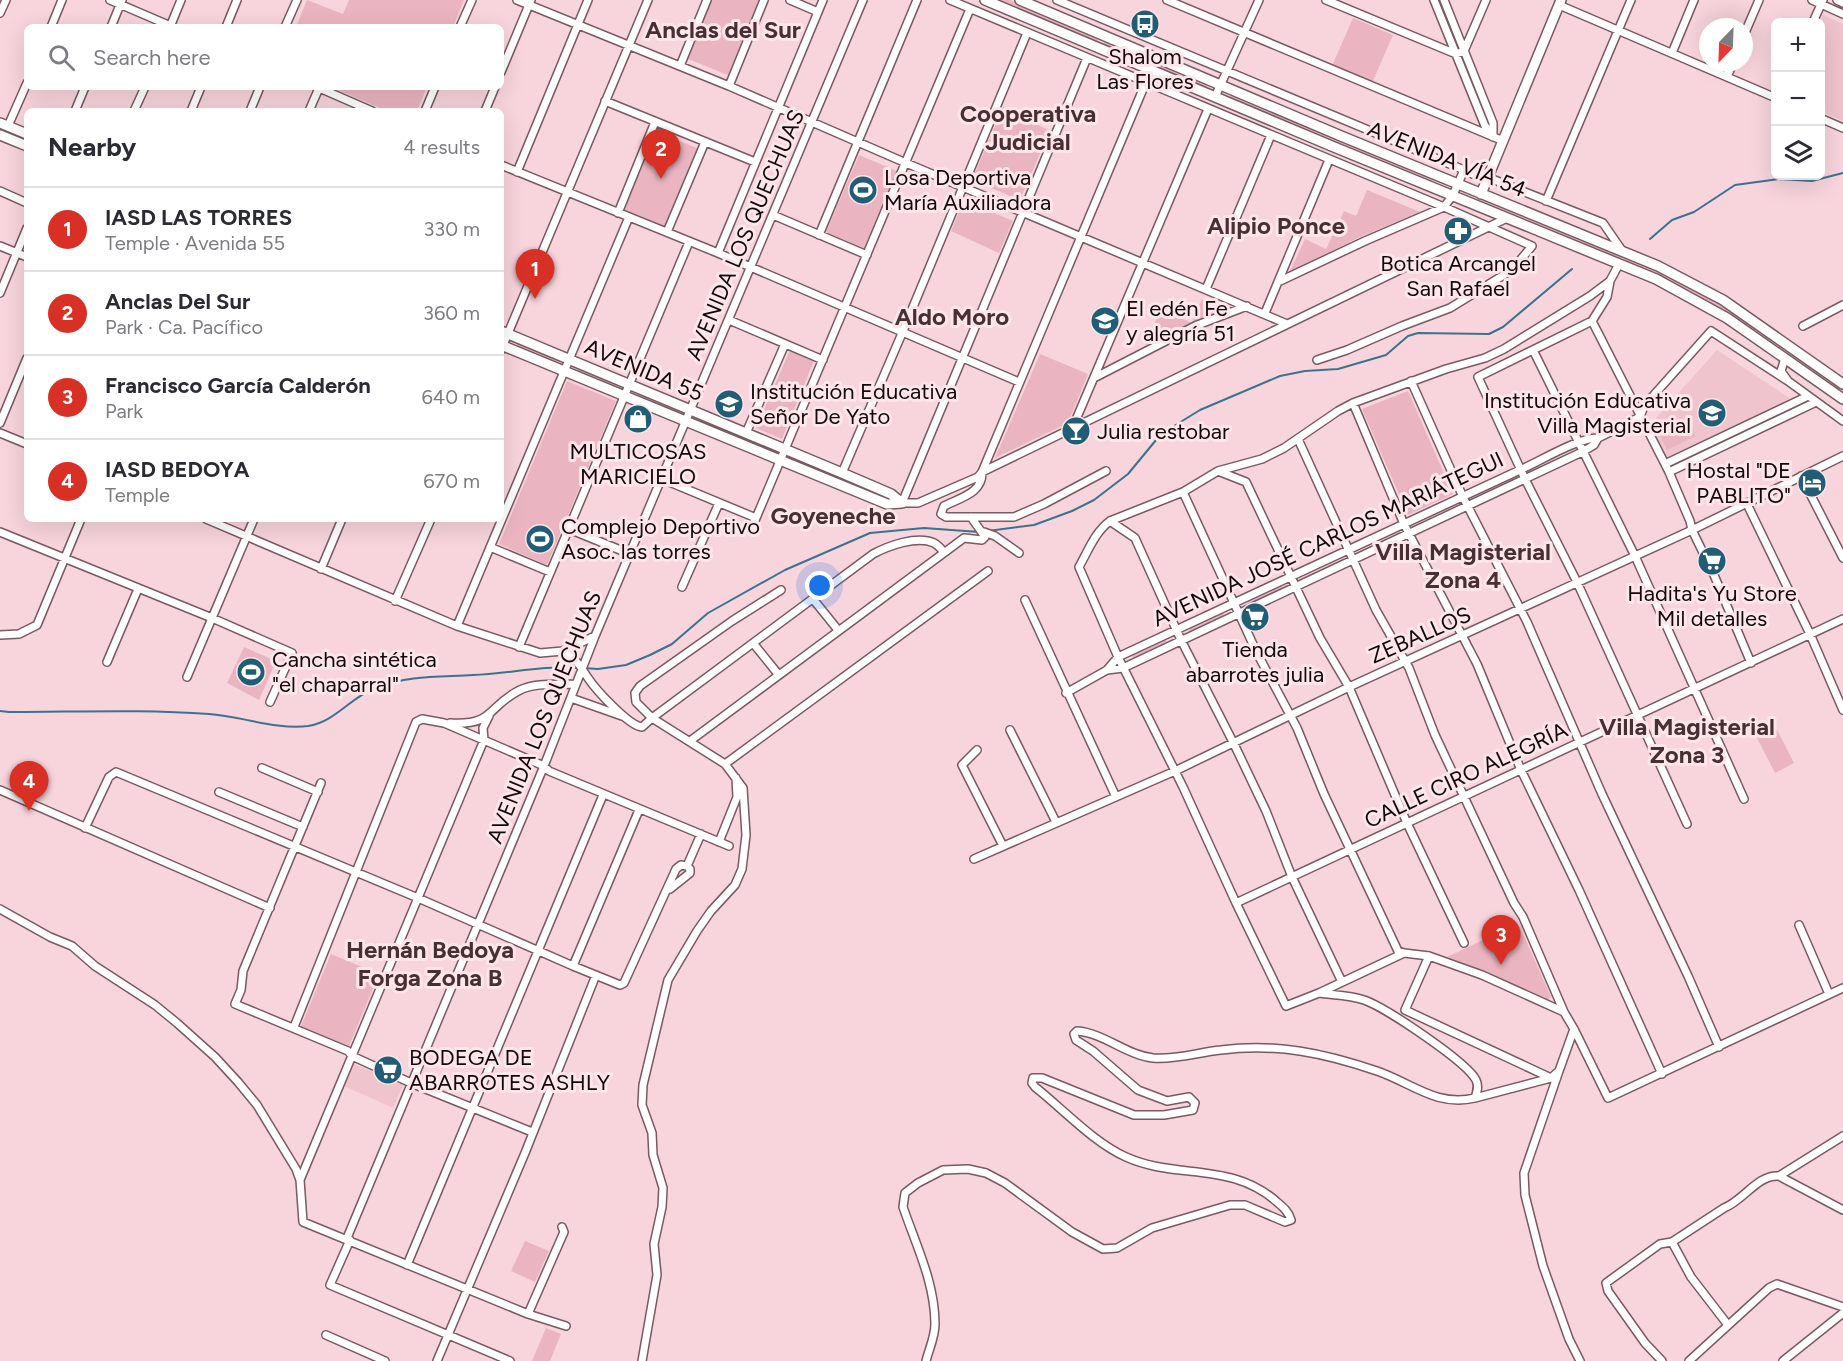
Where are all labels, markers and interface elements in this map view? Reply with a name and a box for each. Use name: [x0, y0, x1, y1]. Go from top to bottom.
bus stop icon: Shalom Las Flores: [1129, 8, 1161, 40]
district label: Anclas del Sur: [645, 15, 801, 44]
north arrow: [1699, 18, 1753, 72]
map controls: [1771, 18, 1825, 180]
button: +: [1771, 18, 1825, 72]
search box: [24, 24, 504, 90]
icon: search: [45, 41, 78, 74]
place label: Shalom Las Flores: [1096, 43, 1194, 95]
text: Search here: [93, 44, 211, 71]
button: −: [1771, 72, 1825, 126]
district label: Cooperativa Judicial: [960, 99, 1096, 156]
street label: AVENIDA LOS QUECHUAS: [680, 106, 810, 364]
street label: AVENIDA VÍA 54: [1364, 115, 1530, 203]
button: layers: [1771, 126, 1825, 180]
pin: 2: [642, 130, 680, 179]
text: Nearby: [48, 131, 136, 163]
text: 4 results: [403, 135, 480, 159]
place label: Losa Deportiva María Auxiliadora: [884, 164, 1051, 216]
sports icon: Losa Deportiva María Auxiliadora: [847, 174, 879, 206]
text: IASD LAS TORRES: [105, 204, 292, 231]
district label: Alipio Ponce: [1207, 211, 1345, 240]
pharmacy icon: Botica Arcangel San Rafael: [1442, 215, 1474, 247]
text: 1: [63, 217, 72, 241]
text: 330 m: [423, 217, 480, 241]
text: Temple · Avenida 55: [105, 231, 285, 255]
pin: 1: [516, 250, 554, 299]
place label: Botica Arcangel San Rafael: [1380, 250, 1536, 302]
text: Anclas Del Sur: [105, 288, 250, 315]
place label: El edén Fe y alegría 51: [1126, 295, 1235, 347]
text: 2: [62, 301, 73, 325]
text: 360 m: [423, 301, 480, 325]
district label: Aldo Moro: [895, 302, 1009, 331]
school or university icon: El edén Fe y alegría 51: [1089, 305, 1121, 337]
text: Park · Ca. Pacífico: [105, 315, 263, 339]
street label: AVENIDA 55: [581, 333, 707, 407]
text: Francisco García Calderón: [105, 372, 371, 399]
place label: Institución Educativa Señor De Yato: [750, 378, 957, 430]
text: 3: [62, 385, 73, 409]
text: 640 m: [421, 385, 480, 409]
place label: Institución Educativa Villa Magisterial: [1484, 387, 1691, 439]
school or university icon: Institución Educativa Señor De Yato: [713, 388, 745, 420]
school or university icon: Institución Educativa Villa Magisterial: [1696, 397, 1728, 429]
text: Park: [105, 399, 143, 423]
shop icon: MULTICOSAS MARICIELO: [622, 403, 654, 435]
bar icon: Julia restobar: [1060, 415, 1092, 447]
place label: Julia restobar: [1097, 418, 1230, 445]
place label: MULTICOSAS MARICIELO: [570, 438, 706, 490]
street label: AVENIDA JOSÉ CARLOS MARIÁTEGUI: [1148, 446, 1508, 632]
text: IASD BEDOYA: [105, 456, 250, 483]
place label: Hostal "DE PABLITO": [1687, 457, 1791, 509]
hotel icon: Hostal "DE PABLITO": [1796, 467, 1828, 499]
text: 4: [61, 469, 74, 493]
text: 670 m: [423, 469, 480, 493]
text: Temple: [105, 483, 170, 507]
district label: Goyeneche: [771, 501, 896, 530]
place label: Complejo Deportivo Asoc. las torres: [561, 513, 760, 565]
sports icon: Complejo Deportivo Asoc. las torres: [524, 523, 556, 555]
district label: Villa Magisterial Zona 4: [1375, 537, 1551, 594]
supermarket icon: Hadita's Yu Store Mil detalles: [1696, 545, 1728, 577]
your location: [805, 571, 834, 600]
place label: Hadita's Yu Store Mil detalles: [1627, 580, 1797, 632]
street label: AVENIDA LOS QUECHUAS: [481, 587, 607, 847]
supermarket icon: Tienda abarrotes julia: [1239, 601, 1271, 633]
street label: ZEBALLOS: [1365, 601, 1475, 669]
place label: Tienda abarrotes julia: [1186, 636, 1324, 688]
place label: Cancha sintética "el chaparral": [272, 646, 437, 698]
sports icon: Cancha sintética "el chaparral": [235, 656, 267, 688]
district label: Villa Magisterial Zona 3: [1599, 712, 1775, 769]
street label: CALLE CIRO ALEGRÍA: [1360, 716, 1572, 834]
pin: 4: [9, 762, 48, 811]
pin: 3: [1482, 916, 1520, 965]
district label: Hernán Bedoya Forga Zona B: [346, 935, 514, 992]
place label: BODEGA DE ABARROTES ASHLY: [409, 1044, 611, 1096]
supermarket icon: BODEGA DE ABARROTES ASHLY: [372, 1054, 404, 1086]

